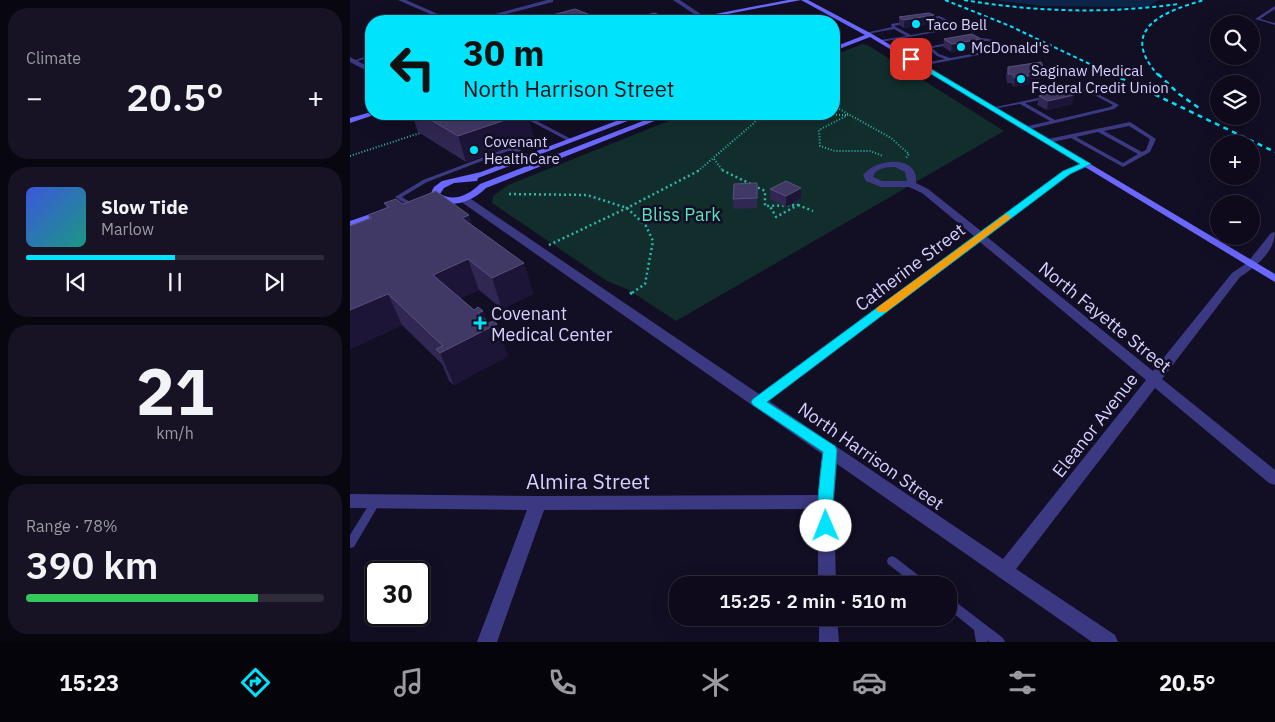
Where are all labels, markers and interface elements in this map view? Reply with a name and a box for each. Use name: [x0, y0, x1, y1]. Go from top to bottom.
place label: Taco Bell: [926, 15, 987, 34]
map controls: [1210, 15, 1260, 245]
button: search: [1210, 15, 1260, 65]
marker: Taco Bell: [910, 18, 922, 30]
text: 30 m: [463, 30, 545, 76]
icon: left: [380, 35, 445, 100]
pin: [890, 38, 932, 80]
place label: McDonald's: [971, 38, 1049, 57]
marker: McDonald's: [955, 41, 967, 53]
icon: arrive: [897, 45, 925, 73]
text: Climate: [26, 48, 81, 68]
place label: Saginaw Medical Federal Credit Union: [1031, 61, 1169, 97]
text: 20.5°: [126, 72, 224, 121]
marker: Saginaw Medical Federal Credit Union: [1015, 73, 1027, 85]
text: North Harrison Street: [463, 74, 674, 103]
button: layers: [1210, 75, 1260, 125]
text: −: [26, 79, 43, 116]
text: +: [307, 79, 324, 116]
place label: Covenant HealthCare: [484, 132, 560, 168]
button: +: [1210, 135, 1260, 185]
marker: Covenant HealthCare: [468, 144, 480, 156]
text: Slow Tide: [101, 195, 188, 219]
button: −: [1210, 195, 1260, 245]
park label: Bliss Park: [641, 203, 721, 226]
street label: Catherine Street: [850, 218, 970, 316]
text: Marlow: [101, 219, 154, 239]
street label: North Fayette Street: [1034, 257, 1176, 377]
icon: previous: [62, 268, 90, 296]
icon: pause: [161, 268, 189, 296]
icon: next: [260, 268, 288, 296]
place label: Covenant Medical Center: [491, 302, 613, 346]
marker: Covenant Medical Center: [473, 316, 487, 330]
text: 21: [136, 348, 214, 433]
street label: Eleanor Avenue: [1047, 368, 1143, 482]
street label: North Harrison Street: [794, 397, 948, 515]
text: km/h: [156, 423, 194, 443]
street label: Almira Street: [526, 467, 650, 495]
position arrow: [799, 499, 851, 551]
text: Range · 78%: [26, 516, 118, 536]
text: 390 km: [26, 540, 158, 589]
speed limit sign: 30: [365, 561, 430, 626]
text: 15:25 · 2 min · 510 m: [719, 589, 907, 613]
icon: directions: [238, 665, 273, 700]
icon: music: [391, 665, 426, 700]
icon: phone: [545, 665, 580, 700]
icon: climate: [698, 665, 733, 700]
icon: car: [852, 665, 887, 700]
icon: filters: [1005, 665, 1040, 700]
text: 15:23: [59, 668, 119, 697]
text: 20.5°: [1159, 668, 1216, 697]

